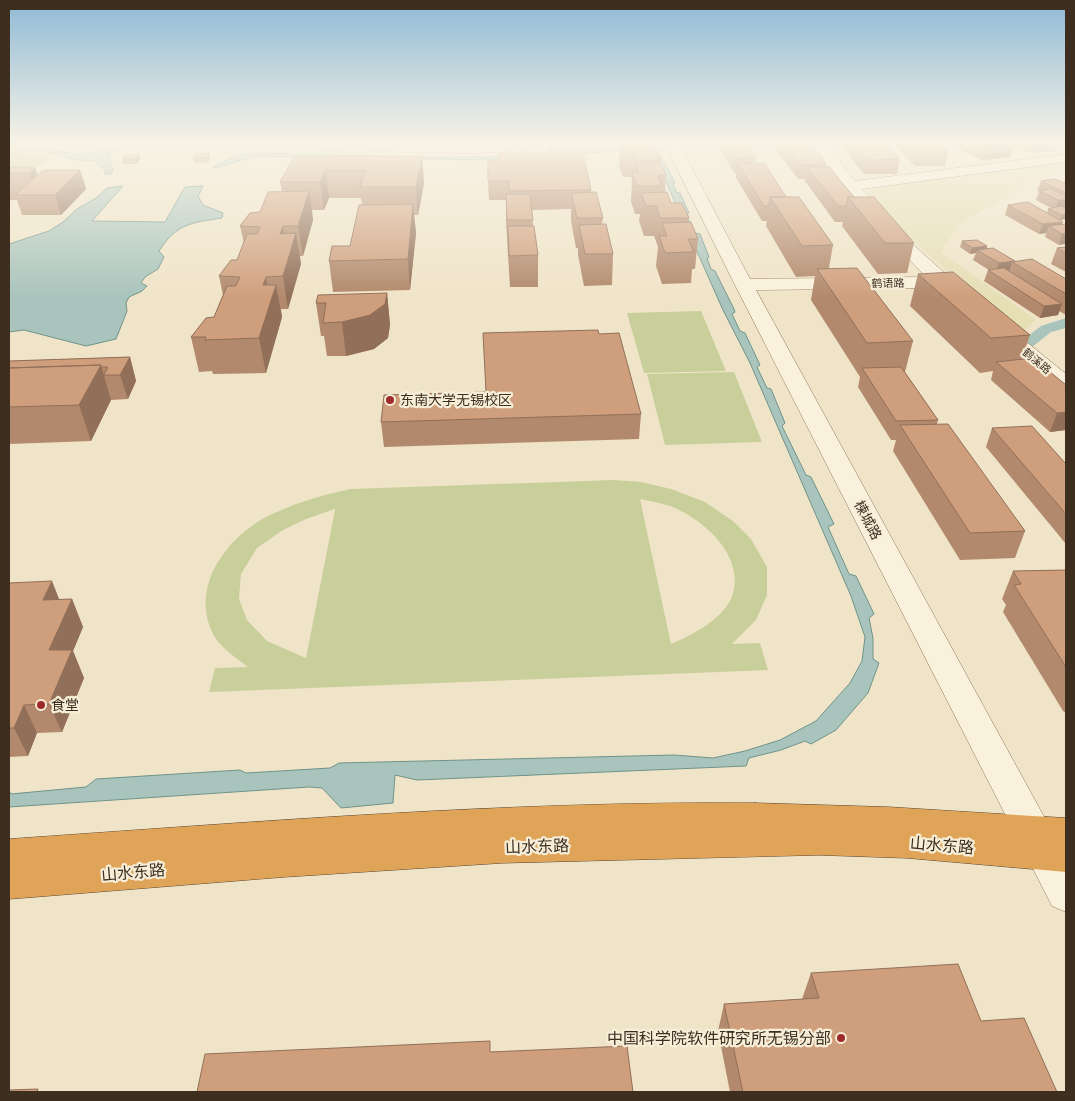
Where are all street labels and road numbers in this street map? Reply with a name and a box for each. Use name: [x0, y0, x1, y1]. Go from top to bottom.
street label: 鹤语路: [871, 277, 905, 289]
street label: 鹤溪路: [1021, 346, 1053, 376]
street label: 楝城路: [851, 498, 885, 542]
street label: 山水东路: [909, 834, 975, 857]
street label: 山水东路: [505, 837, 569, 856]
street label: 山水东路: [100, 861, 166, 884]

